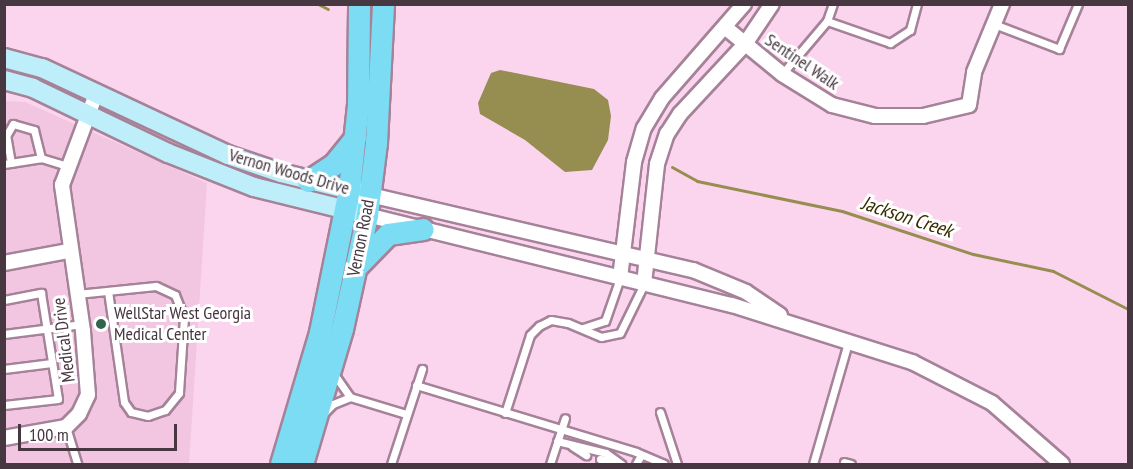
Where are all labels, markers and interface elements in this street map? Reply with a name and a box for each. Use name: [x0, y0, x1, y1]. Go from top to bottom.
street label: Sentinel Walk: [761, 29, 843, 95]
street label: Vernon Woods Drive: [226, 144, 352, 200]
water label: Jackson Creek: [858, 191, 956, 243]
street label: Vernon Road: [343, 198, 379, 278]
street label: Medical Drive: [48, 297, 80, 383]
place label: WellStar West Georgia Medical Center: [114, 303, 251, 346]
marker: WellStar West Georgia Medical Center: [92, 315, 110, 333]
scale bar: [21, 412, 180, 450]
text: 100 m: [29, 423, 69, 446]

